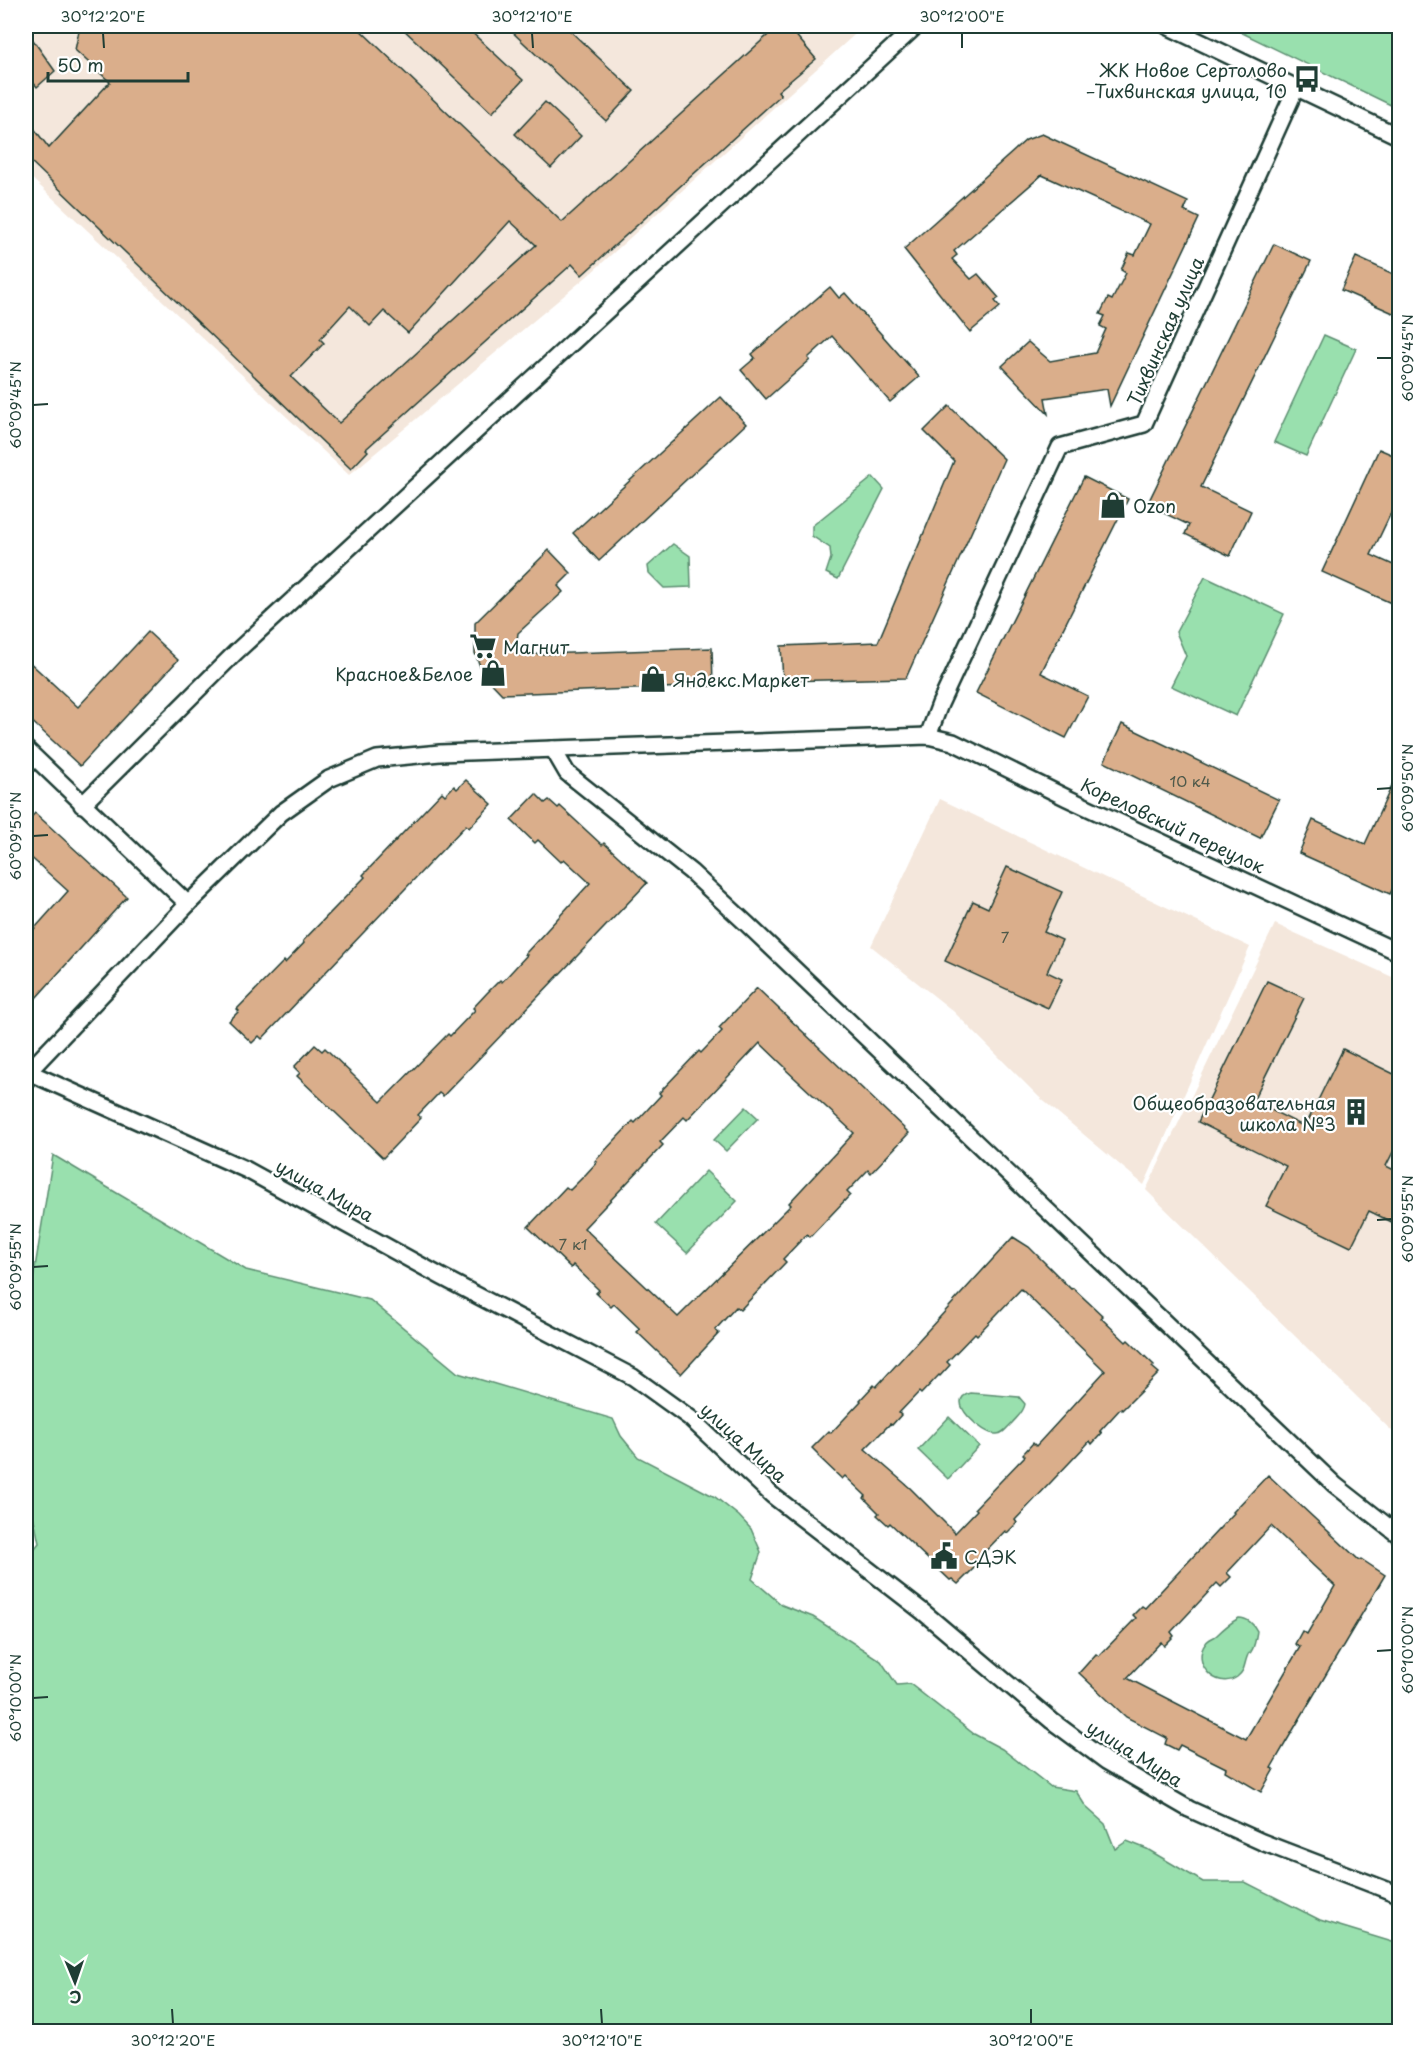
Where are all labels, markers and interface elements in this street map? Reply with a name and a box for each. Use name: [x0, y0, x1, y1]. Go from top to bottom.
text: 30°12'20"E: [61, 4, 145, 27]
text: 30°12'10"E: [491, 4, 573, 27]
text: 30°12'00"E: [919, 4, 1005, 27]
scale bar: [48, 45, 188, 83]
text: 50 m: [57, 51, 104, 78]
place label: ЖК Новое Сертолово –Тихвинская улица, 10: [1086, 56, 1287, 104]
bus stop icon: ЖК Новое Сертолово –Тихвинская улица, 10: [1292, 64, 1322, 94]
street label: Тихвинская улица: [1120, 251, 1210, 410]
text: 60°09'45"N: [1395, 314, 1418, 402]
text: 60°09'45"N: [3, 361, 26, 449]
shop icon: Ozon: [1098, 490, 1128, 520]
place label: Ozon: [1133, 492, 1176, 519]
supermarket icon: Магнит: [468, 631, 498, 661]
place label: Магнит: [503, 633, 570, 660]
shop icon: Красное&Белое: [478, 658, 508, 688]
place label: Красное&Белое: [335, 660, 473, 687]
shop icon: Яндекс.Маркет: [638, 664, 668, 694]
place label: Яндекс.Маркет: [673, 666, 809, 693]
text: 60°09'50"N: [1395, 743, 1418, 833]
house number: 10 к4: [1169, 769, 1211, 792]
street label: Кореловский переулок: [1077, 770, 1270, 880]
text: 60°09'50"N: [3, 791, 26, 881]
house number: 7: [1001, 925, 1010, 948]
place label: Общеобразовательная школа №3: [1133, 1089, 1336, 1137]
building icon: Общеобразовательная школа №3: [1341, 1097, 1371, 1127]
street label: улица Мира: [271, 1152, 380, 1228]
text: 60°09'55"N: [1395, 1175, 1418, 1263]
text: 60°09'55"N: [3, 1223, 26, 1311]
house number: 7 к1: [558, 1232, 588, 1255]
street label: улица Мира: [695, 1396, 794, 1489]
public building icon: СДЭК: [929, 1541, 959, 1571]
place label: СДЭК: [964, 1543, 1017, 1570]
text: 60°10'00"N: [1395, 1606, 1418, 1694]
text: 60°10'00"N: [3, 1654, 26, 1742]
street label: улица Мира: [1082, 1713, 1189, 1794]
north arrow: [45, 1952, 105, 2012]
text: С: [69, 1986, 82, 2010]
text: 30°12'20"E: [131, 2028, 215, 2051]
text: 30°12'10"E: [561, 2028, 643, 2051]
text: 30°12'00"E: [988, 2028, 1074, 2051]

